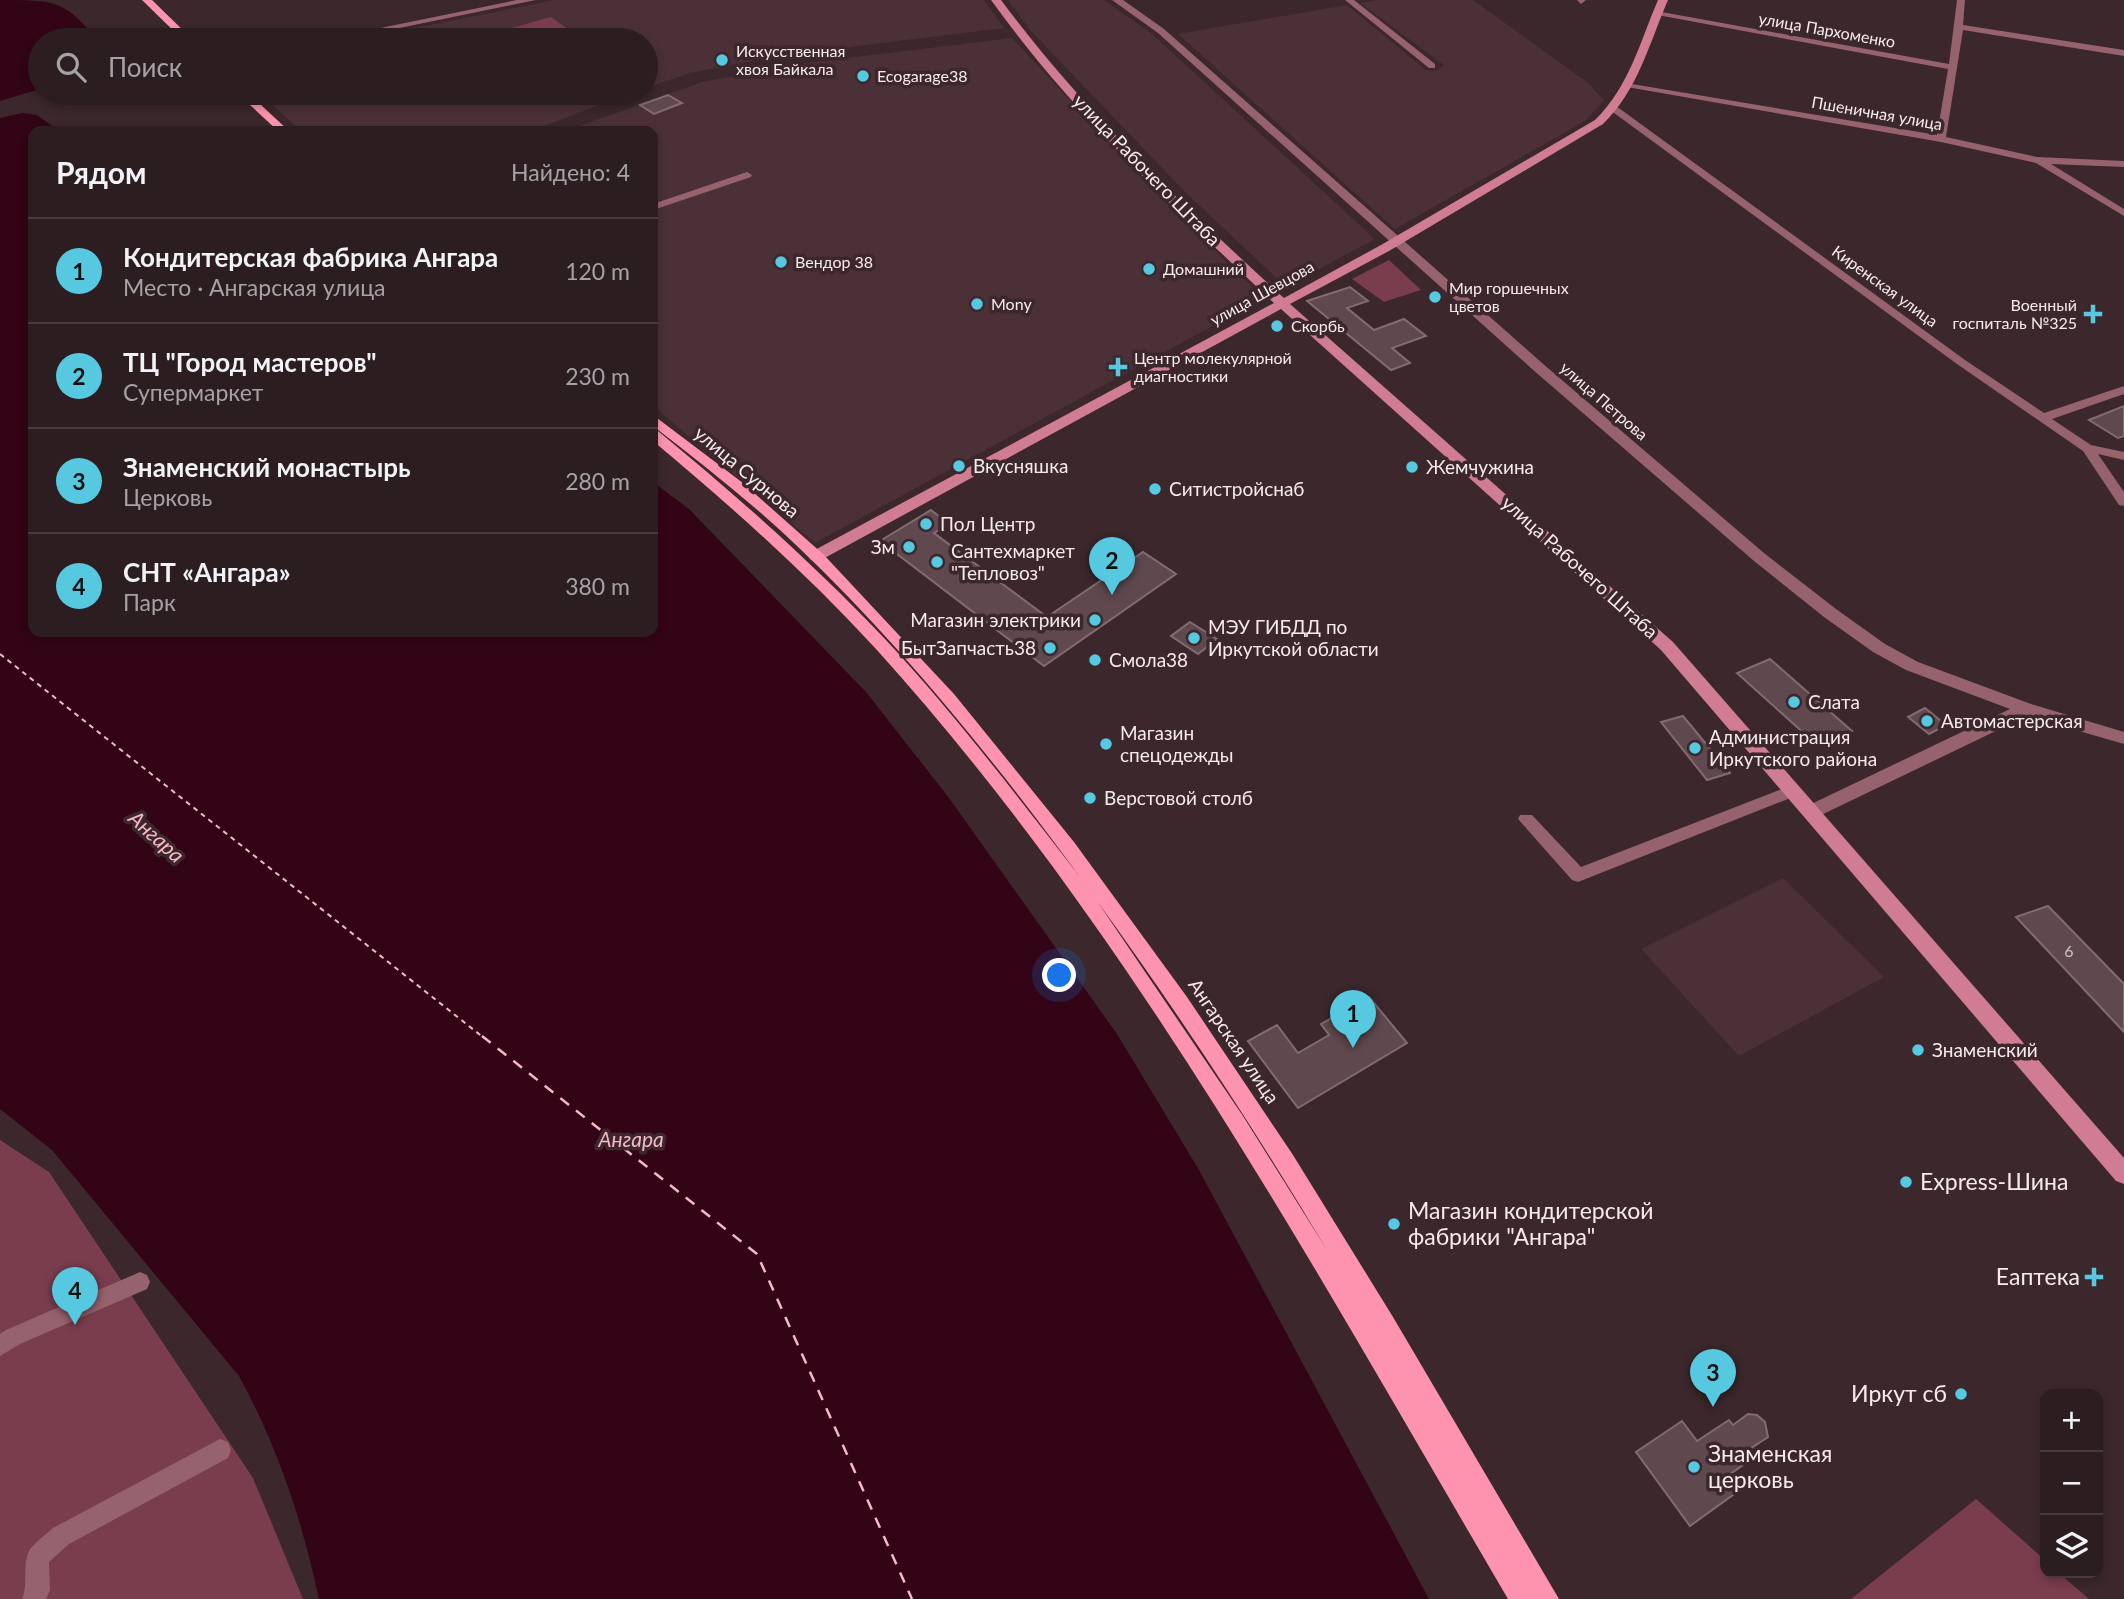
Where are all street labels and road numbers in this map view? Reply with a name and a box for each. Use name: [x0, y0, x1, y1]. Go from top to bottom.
street label: улица Пархоменко: [1757, 8, 1897, 51]
street label: улица Рабочего Штаба: [1069, 89, 1226, 250]
street label: Пшеничная улица: [1810, 92, 1944, 133]
street label: Киренская улица: [1829, 241, 1942, 330]
street label: улица Шевцова: [1207, 256, 1317, 329]
street label: улица Петрова: [1557, 357, 1652, 444]
street label: улица Сурнова: [690, 421, 804, 522]
street label: улица Рабочего Штаба: [1498, 491, 1663, 643]
street label: Ангарская улица: [1184, 974, 1285, 1108]

